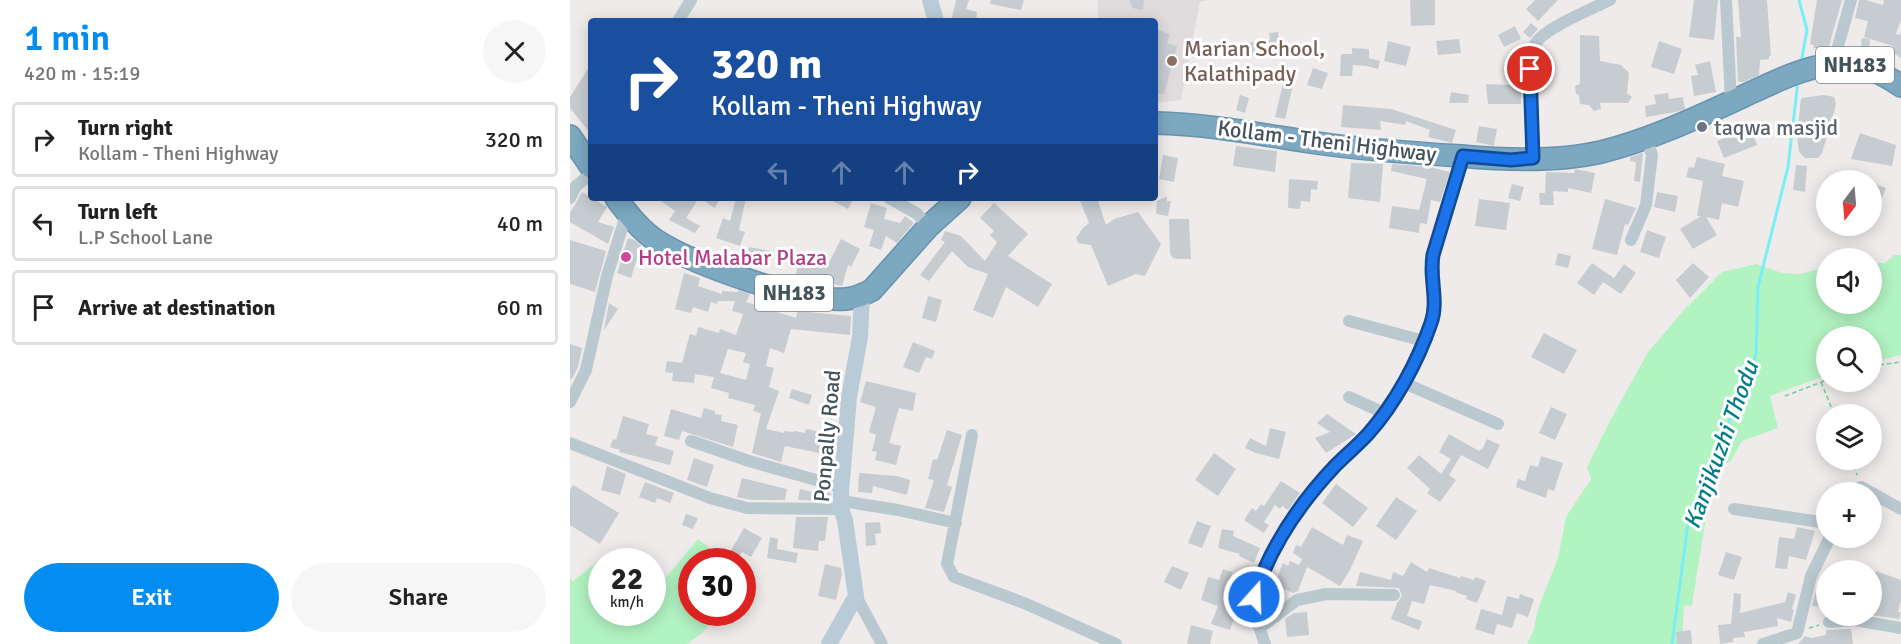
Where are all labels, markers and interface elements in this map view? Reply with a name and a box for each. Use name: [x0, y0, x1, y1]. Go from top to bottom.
text: 1 min: [24, 16, 110, 61]
button: close: [483, 20, 546, 83]
place label: Marian School, Kalathipady: [1184, 35, 1325, 87]
text: 320 m: [711, 39, 822, 90]
icon: right: [612, 42, 690, 120]
pin: [1504, 43, 1555, 94]
road number: NH183: [1816, 47, 1894, 83]
icon: arrive: [1513, 52, 1546, 85]
marker: Marian School, Kalathipady: [1165, 54, 1179, 68]
text: 420 m · 15:19: [24, 61, 140, 86]
text: Kollam - Theni Highway: [711, 90, 982, 123]
text: Turn right: [78, 114, 173, 141]
street label: Kollam - Theni Highway: [1216, 114, 1439, 168]
place label: taqwa masjid: [1714, 114, 1838, 141]
marker: taqwa masjid: [1695, 120, 1709, 134]
icon: right: [27, 123, 60, 156]
text: 320 m: [485, 126, 543, 153]
text: Kollam - Theni Highway: [78, 141, 278, 166]
icon: left: [762, 156, 795, 189]
icon: ahead: [825, 156, 858, 189]
icon: ahead: [888, 156, 921, 189]
icon: right: [951, 156, 984, 189]
north arrow: [1816, 170, 1882, 236]
map controls: [1816, 170, 1882, 626]
text: Turn left: [78, 198, 158, 225]
icon: left: [27, 207, 60, 240]
text: 40 m: [497, 210, 543, 237]
text: L.P School Lane: [78, 225, 213, 250]
place label: Hotel Malabar Plaza: [638, 244, 827, 271]
button: sound: [1816, 248, 1882, 314]
marker: Hotel Malabar Plaza: [619, 250, 633, 264]
road number: NH183: [755, 275, 833, 311]
icon: arrive: [27, 291, 60, 324]
text: Arrive at destination: [78, 294, 275, 321]
text: 60 m: [497, 294, 543, 321]
button: search: [1816, 326, 1882, 392]
water label: Kanjikuzhi Thodu: [1677, 355, 1766, 533]
street label: Ponpally Road: [808, 369, 846, 503]
button: layers: [1816, 404, 1882, 470]
button: +: [1816, 482, 1882, 548]
speed limit sign: 30: [678, 548, 756, 626]
button: −: [1816, 560, 1882, 626]
text: 22: [611, 561, 643, 598]
button: Exit: [24, 563, 279, 632]
button: Share: [291, 563, 546, 632]
position arrow: [1222, 565, 1286, 629]
text: km/h: [610, 593, 644, 611]

